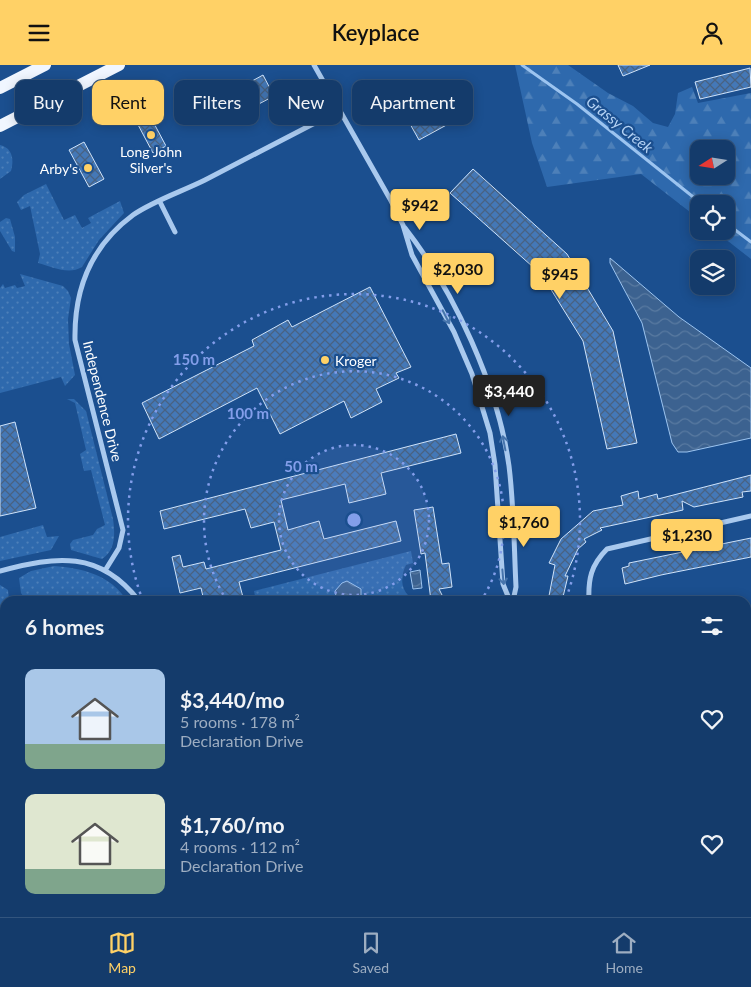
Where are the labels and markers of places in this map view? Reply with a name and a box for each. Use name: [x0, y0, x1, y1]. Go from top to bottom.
marker: Long John Silver's: [145, 129, 157, 141]
place label: Long John Silver's: [120, 143, 182, 176]
place label: Arby's: [40, 160, 78, 177]
marker: Arby's: [82, 162, 94, 174]
pin: $942: [390, 189, 450, 231]
pin: $2,030: [417, 253, 499, 295]
pin: $945: [530, 257, 590, 300]
place label: Kroger: [335, 352, 377, 369]
marker: Kroger: [319, 354, 331, 366]
pin: $3,440: [468, 375, 550, 417]
pin: $1,760: [483, 505, 565, 548]
centre of rings: [345, 511, 363, 529]
pin: $1,230: [646, 519, 728, 561]

